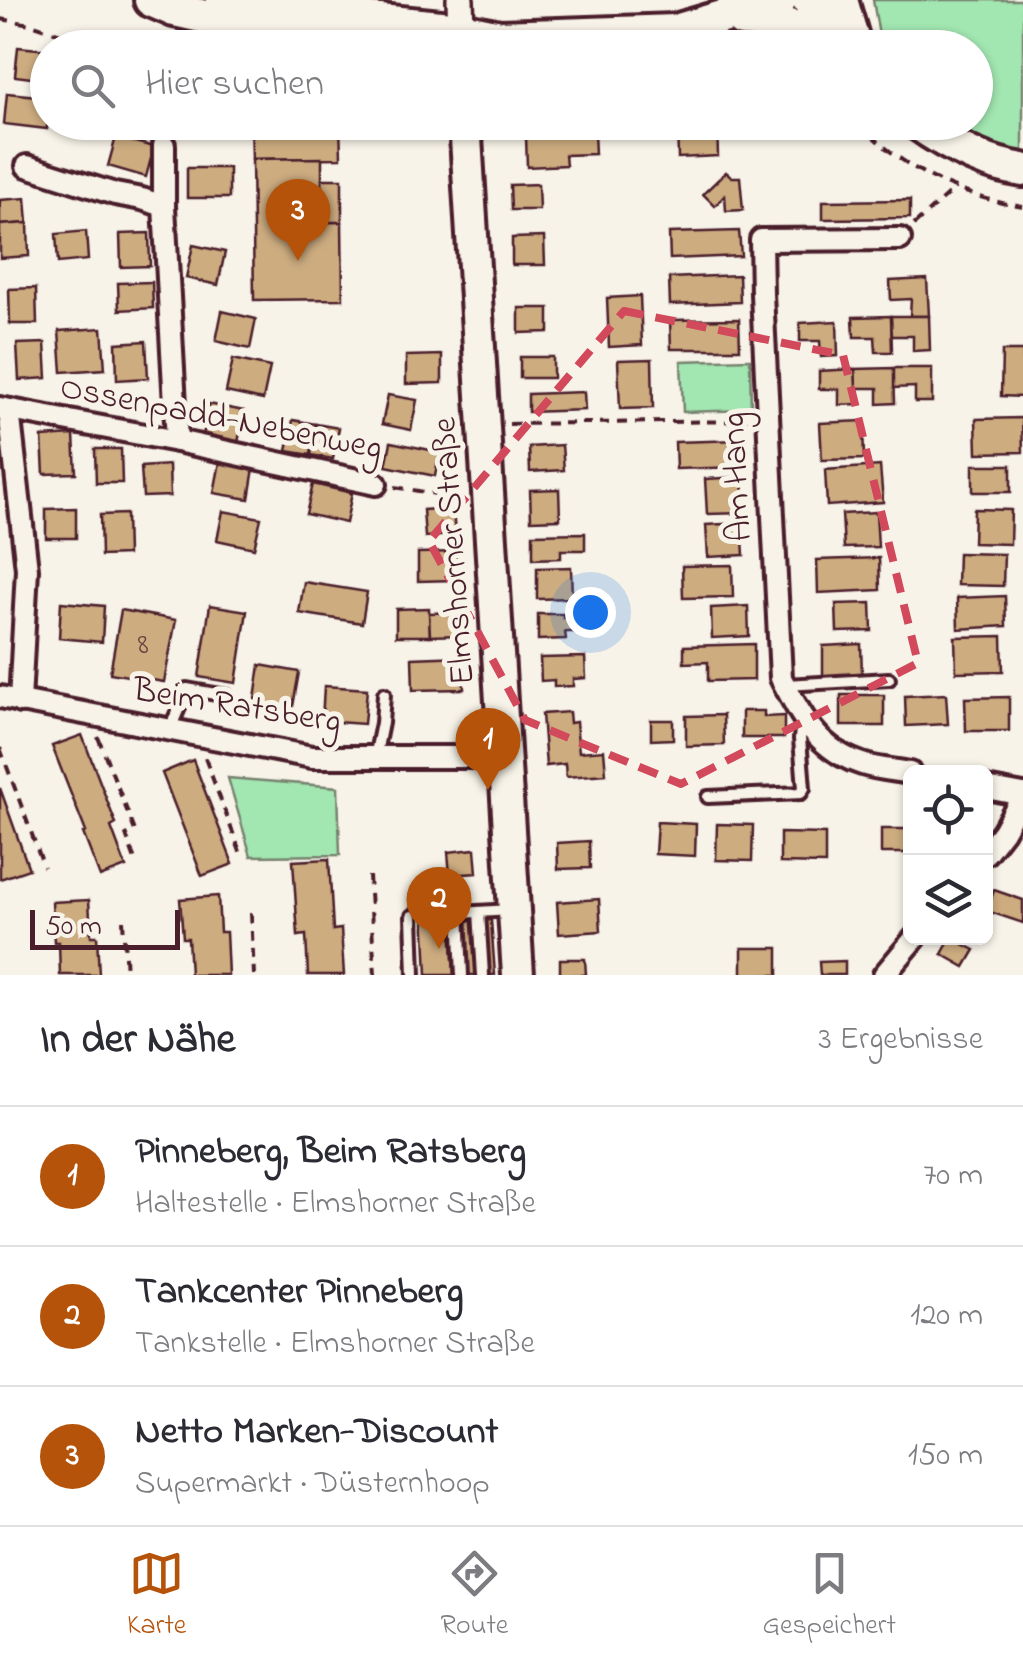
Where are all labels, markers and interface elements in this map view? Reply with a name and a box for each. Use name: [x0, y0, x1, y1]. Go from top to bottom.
search box: [30, 30, 993, 140]
text: Hier suchen: [145, 57, 324, 113]
icon: search: [65, 58, 120, 113]
pin: 3: [266, 178, 330, 261]
street label: Ossenpadd-Nebenweg: [56, 363, 386, 475]
street label: Am Hang: [709, 411, 767, 543]
street label: Elmshorner Straße: [420, 415, 490, 687]
your location: [565, 587, 616, 638]
house number: 8: [137, 624, 149, 668]
street label: Beim Ratsberg: [128, 665, 345, 749]
pin: 1: [456, 708, 520, 790]
map controls: [903, 765, 993, 945]
button: locate: [903, 765, 993, 855]
button: layers: [903, 855, 993, 945]
pin: 2: [406, 866, 472, 949]
scale bar: [30, 905, 180, 950]
text: 50 m: [45, 907, 102, 948]
text: In der Nähe: [40, 1010, 235, 1071]
text: 3 Ergebnisse: [818, 1017, 983, 1064]
text: Pinneberg, Beim Ratsberg: [135, 1125, 526, 1181]
text: 1: [67, 1153, 78, 1200]
text: 70 m: [923, 1153, 983, 1200]
text: Haltestelle · Elmshorner Straße: [135, 1181, 536, 1228]
text: Tankcenter Pinneberg: [135, 1265, 463, 1321]
text: 2: [65, 1293, 80, 1340]
text: 120 m: [910, 1293, 983, 1340]
text: Tankstelle · Elmshorner Straße: [135, 1321, 535, 1368]
text: Netto Marken-Discount: [135, 1405, 498, 1461]
text: 3: [66, 1433, 79, 1480]
text: 150 m: [908, 1433, 983, 1480]
text: Supermarkt · Düsternhoop: [135, 1461, 490, 1508]
tab: Karte: [127, 1546, 186, 1647]
tab: Route: [440, 1546, 508, 1647]
tab: Gespeichert: [762, 1546, 896, 1647]

